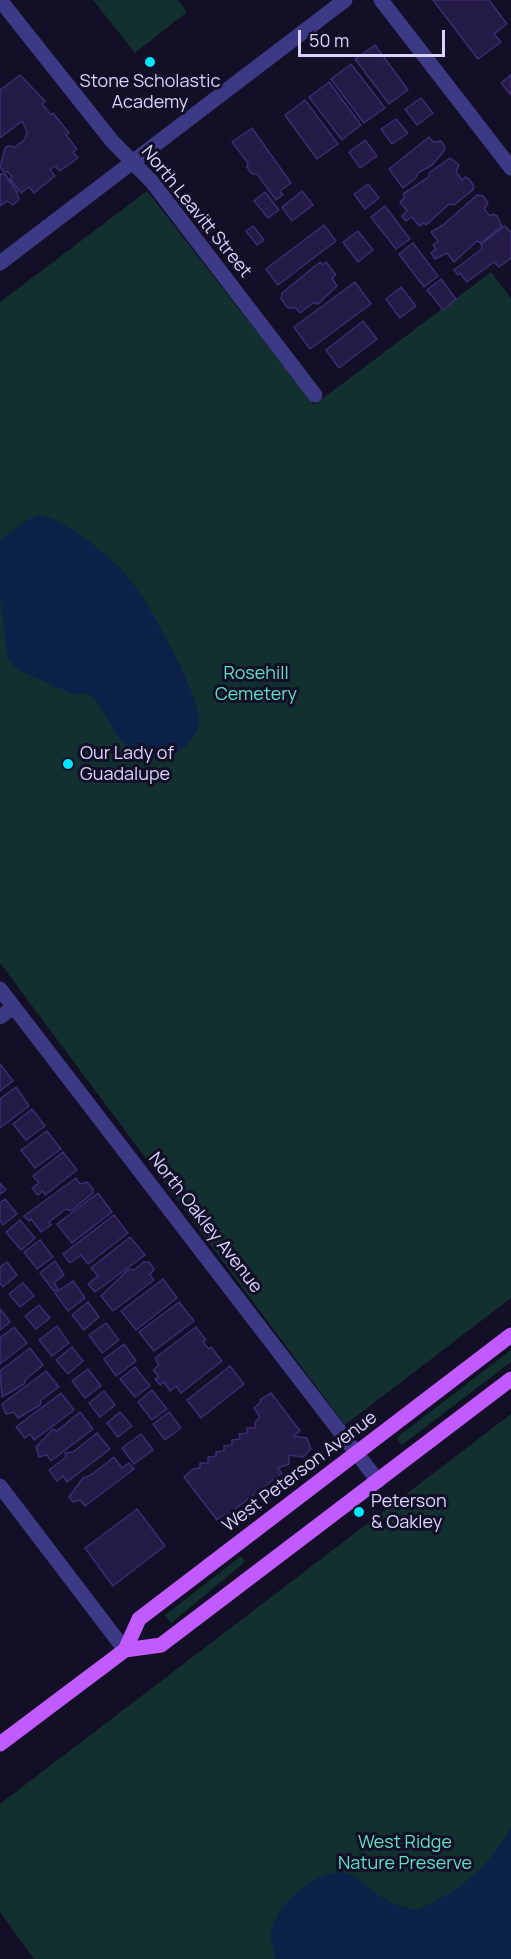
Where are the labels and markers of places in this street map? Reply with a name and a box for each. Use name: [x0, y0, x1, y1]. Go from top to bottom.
marker: Stone Scholastic Academy: [143, 55, 157, 69]
place label: Stone Scholastic Academy: [80, 71, 220, 113]
place label: Our Lady of Guadalupe: [80, 743, 174, 786]
marker: Our Lady of Guadalupe: [61, 757, 75, 771]
place label: Peterson & Oakley: [371, 1491, 447, 1534]
marker: Peterson & Oakley: [352, 1505, 366, 1519]

